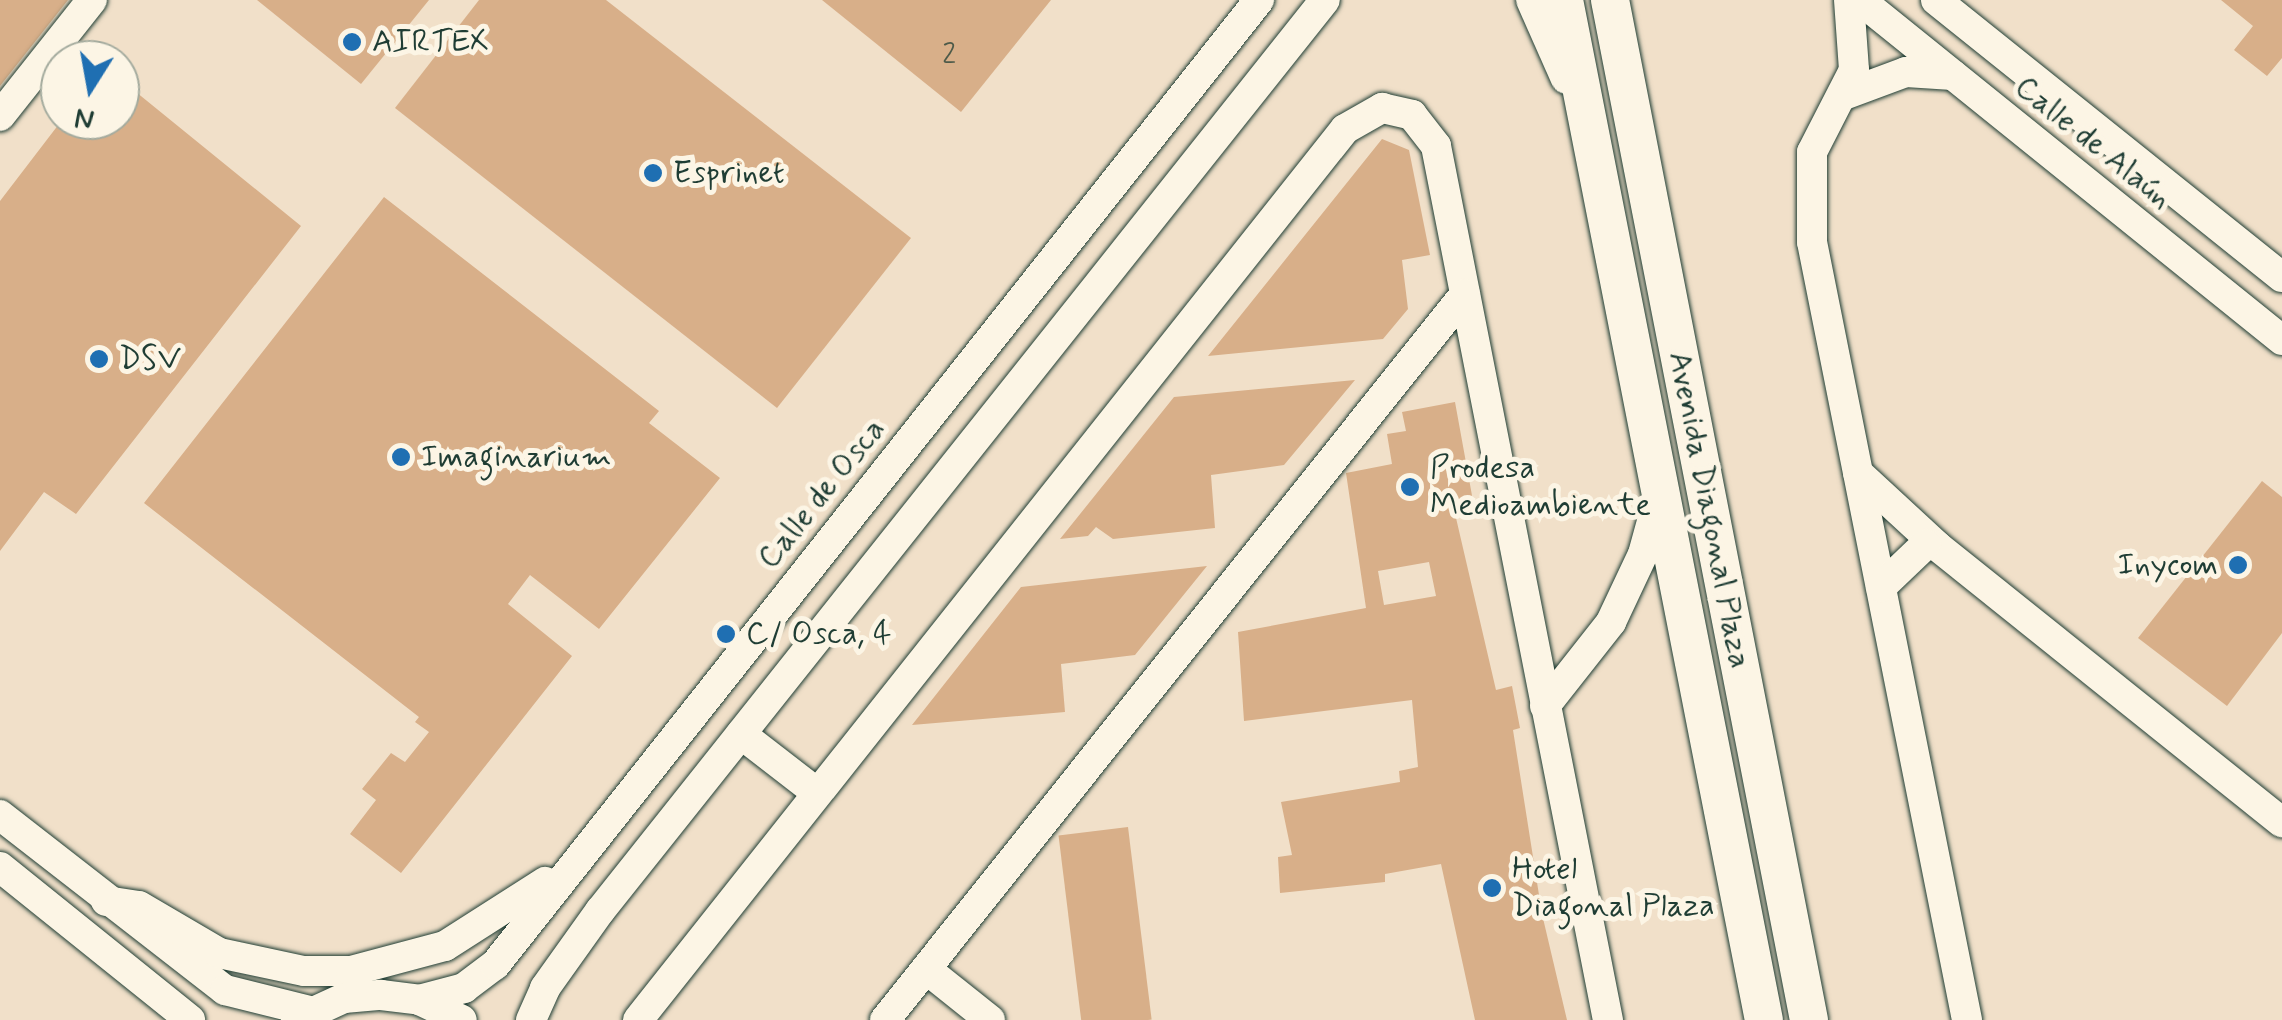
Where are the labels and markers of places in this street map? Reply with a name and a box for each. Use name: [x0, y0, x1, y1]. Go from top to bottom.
place label: AIRTEX: [372, 23, 489, 61]
marker: AIRTEX: [341, 31, 363, 53]
place label: Esprinet: [673, 154, 785, 192]
marker: Esprinet: [642, 162, 664, 184]
place label: DSV: [119, 340, 182, 378]
marker: DSV: [88, 348, 110, 370]
place label: Imaginarium: [421, 438, 612, 476]
marker: Imaginarium: [390, 446, 412, 468]
place label: Prodesa Medioambiente: [1430, 450, 1651, 525]
marker: Prodesa Medioambiente: [1399, 476, 1421, 498]
place label: Inycom: [2118, 546, 2218, 584]
marker: Inycom: [2227, 554, 2249, 576]
place label: C/ Osca, 4: [746, 615, 892, 653]
marker: C/ Osca, 4: [715, 623, 737, 645]
place label: Hotel Diagonal Plaza: [1512, 851, 1717, 926]
marker: Hotel Diagonal Plaza: [1481, 877, 1503, 899]

